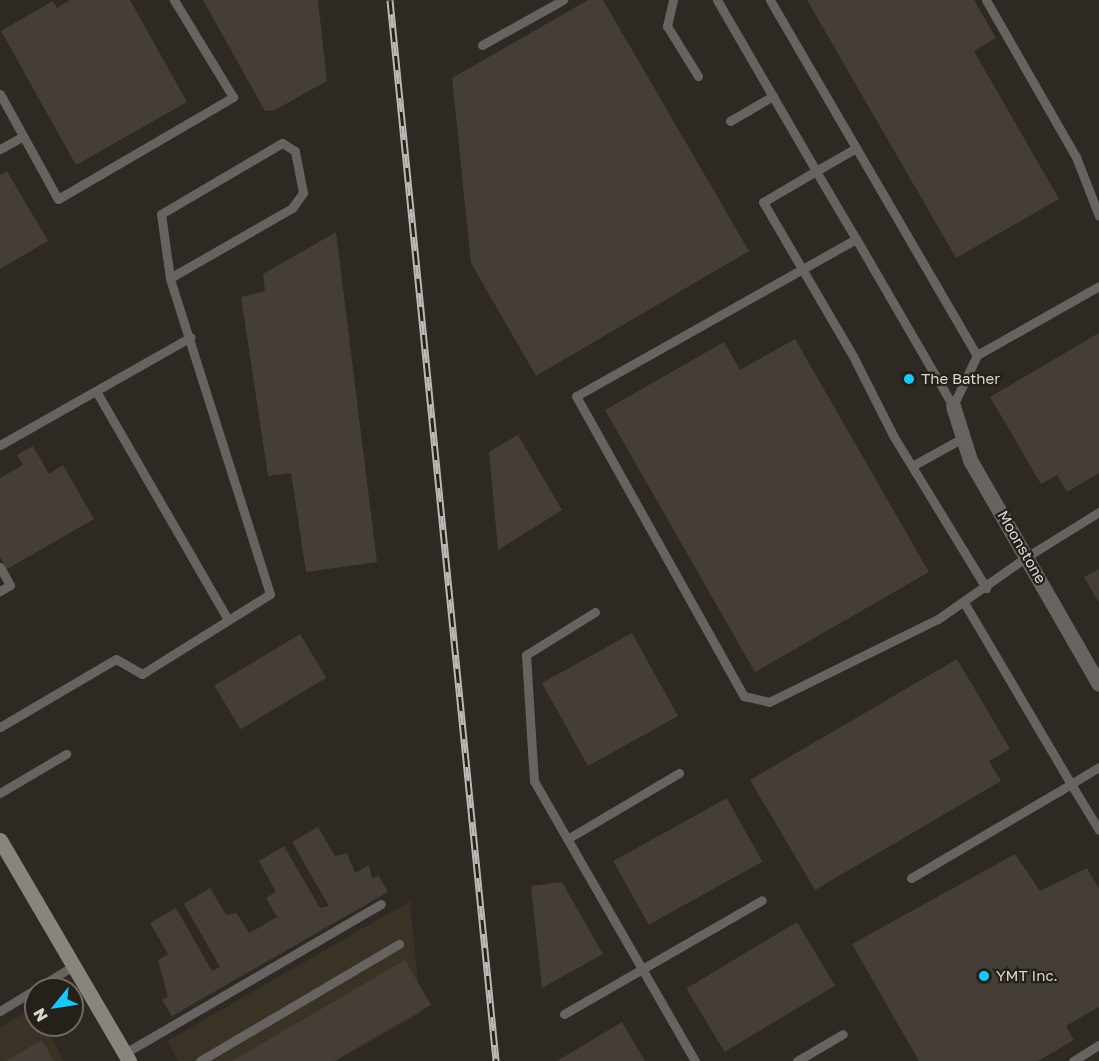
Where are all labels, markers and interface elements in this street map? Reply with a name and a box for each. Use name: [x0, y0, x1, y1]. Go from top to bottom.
place label: The Bather: [921, 370, 1000, 388]
marker: The Bather: [902, 372, 916, 386]
street label: Moonstone: [994, 507, 1050, 587]
place label: YMT Inc.: [996, 967, 1058, 985]
marker: YMT Inc.: [977, 969, 991, 983]
north arrow: [24, 977, 84, 1037]
text: N: [28, 1005, 52, 1025]

